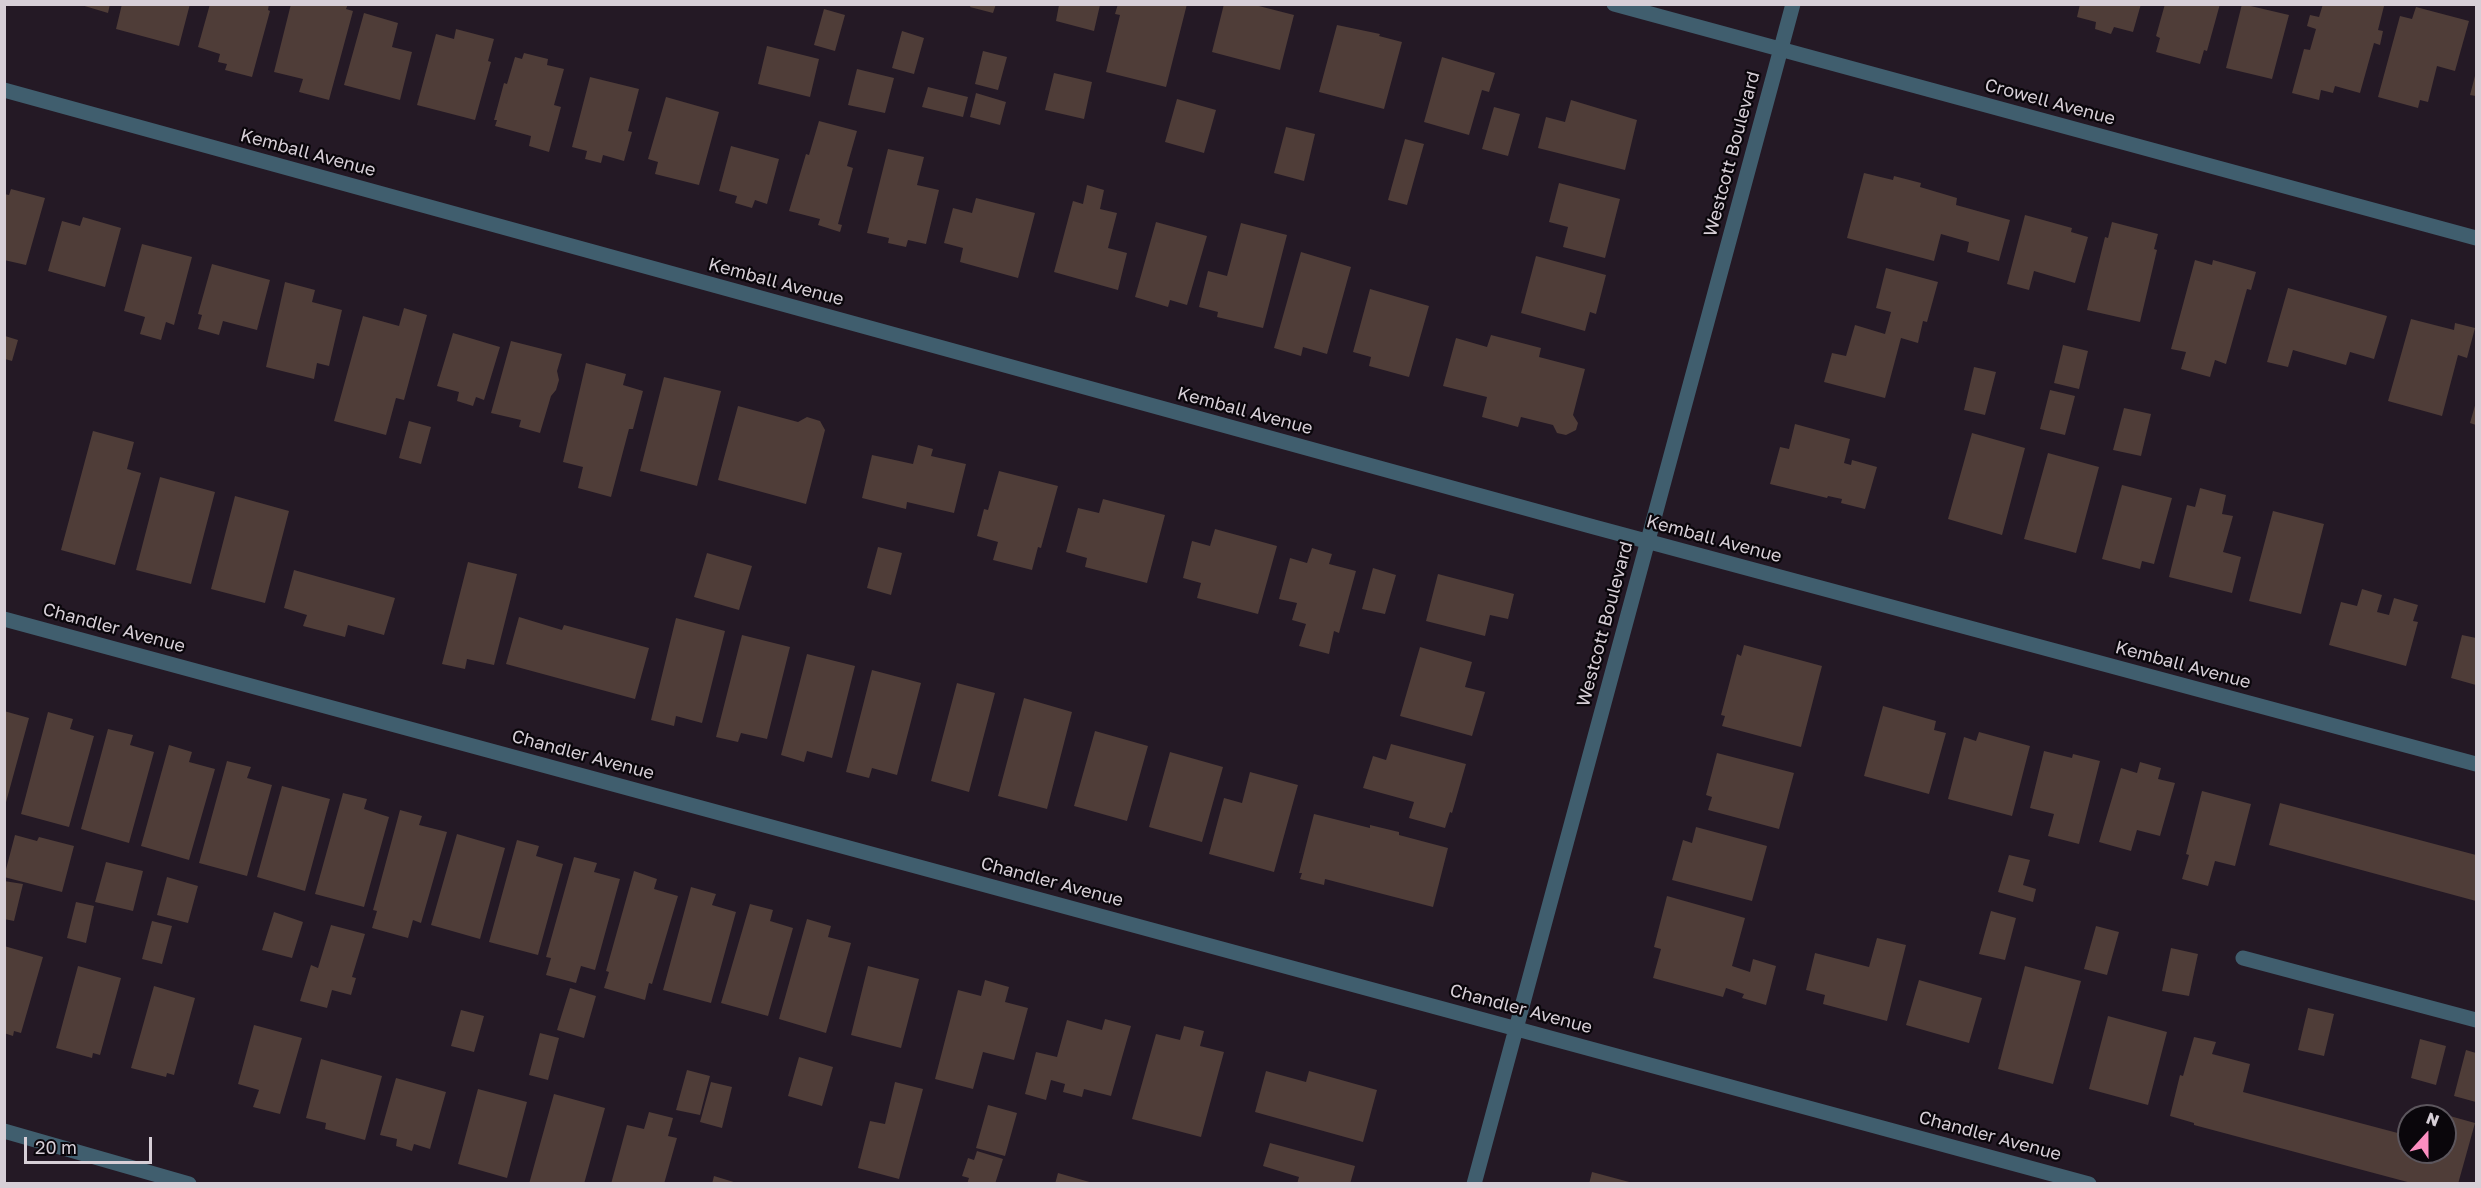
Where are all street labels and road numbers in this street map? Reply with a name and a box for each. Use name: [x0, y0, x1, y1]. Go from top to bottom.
street label: Westcott Boulevard: [1700, 69, 1764, 239]
street label: Crowell Avenue: [1982, 74, 2118, 130]
street label: Kemball Avenue: [238, 125, 378, 181]
street label: Kemball Avenue: [706, 254, 846, 310]
street label: Kemball Avenue: [1175, 383, 1315, 439]
street label: Kemball Avenue: [1644, 511, 1784, 567]
street label: Westcott Boulevard: [1573, 539, 1637, 709]
street label: Chandler Avenue: [40, 599, 188, 657]
street label: Kemball Avenue: [2113, 637, 2253, 693]
street label: Chandler Avenue: [509, 726, 657, 784]
street label: Chandler Avenue: [978, 853, 1126, 911]
street label: Chandler Avenue: [1447, 980, 1595, 1038]
street label: Chandler Avenue: [1916, 1107, 2064, 1165]

